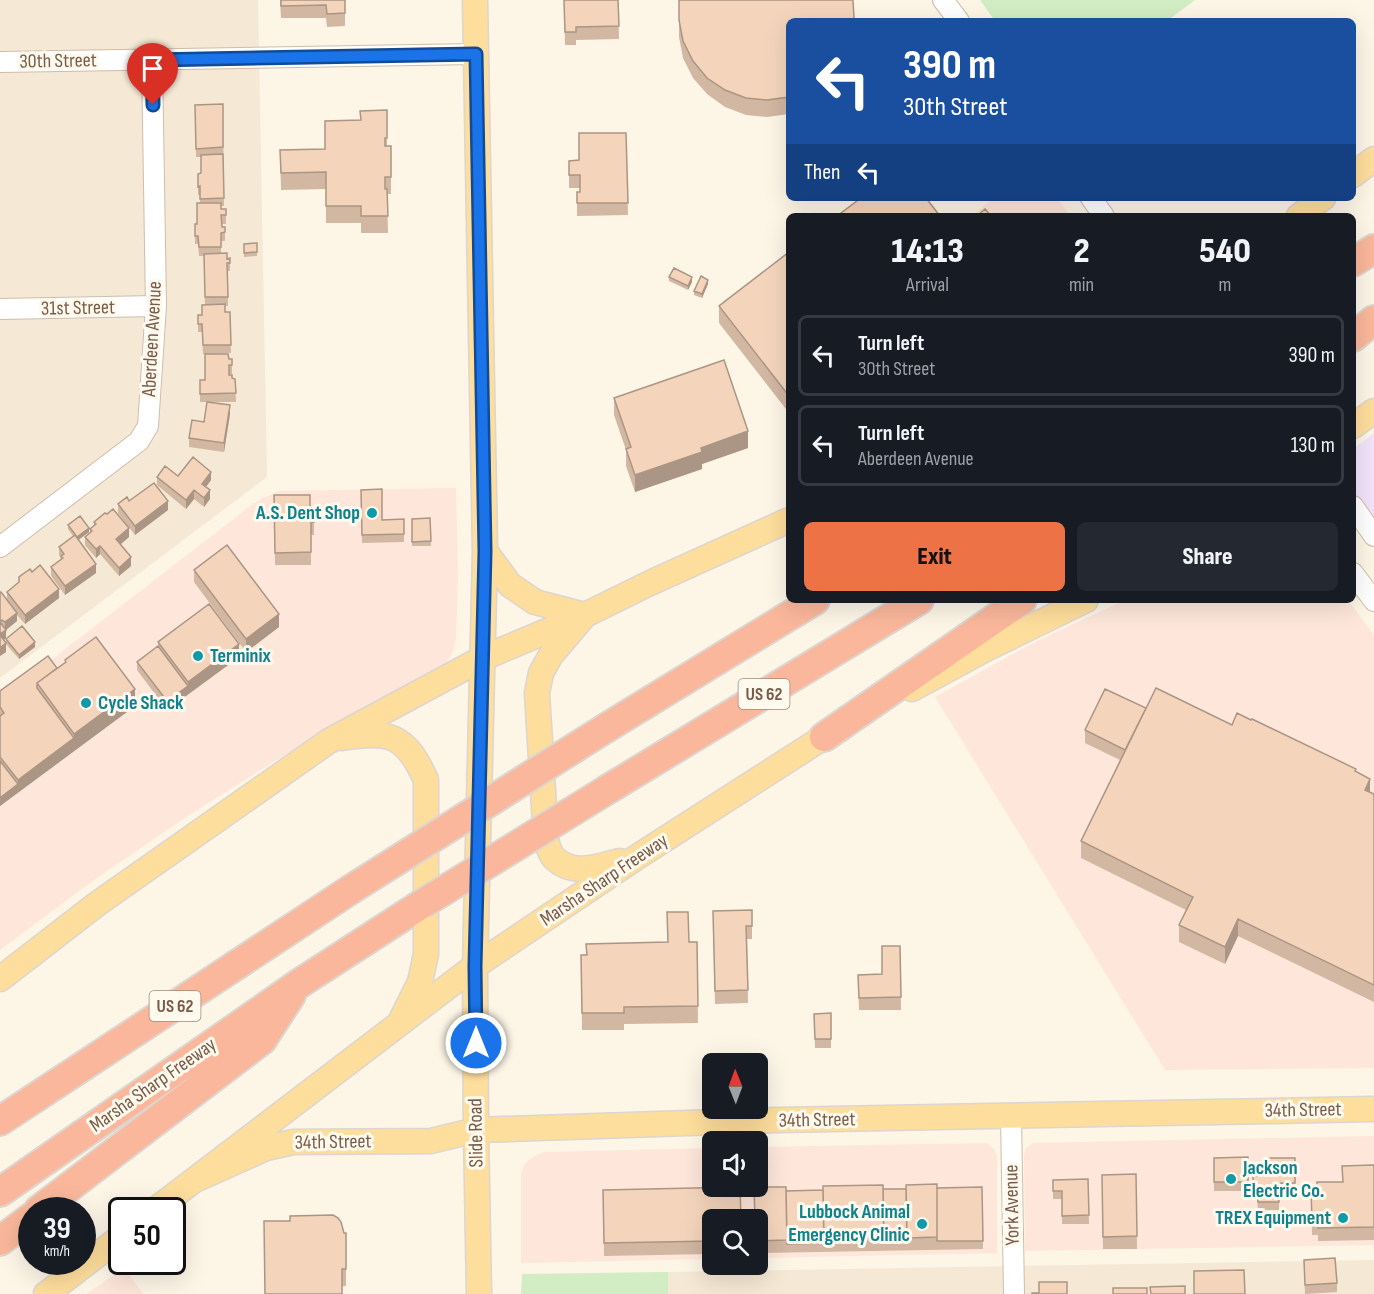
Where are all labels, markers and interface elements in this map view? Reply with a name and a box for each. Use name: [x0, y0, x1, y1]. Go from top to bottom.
text: 390 m: [903, 40, 996, 91]
icon: left: [804, 42, 882, 120]
pin: [127, 43, 178, 105]
street label: 30th Street: [19, 48, 97, 74]
icon: arrive: [136, 52, 169, 85]
text: 30th Street: [903, 91, 1007, 123]
icon: left: [852, 156, 885, 189]
text: Then: [804, 159, 840, 186]
text: 14:13: [891, 230, 964, 273]
text: 2: [1073, 230, 1090, 273]
text: 540: [1199, 230, 1251, 273]
text: Arrival: [906, 273, 949, 297]
text: min: [1069, 273, 1094, 297]
text: m: [1219, 273, 1231, 297]
street label: Aberdeen Avenue: [137, 281, 167, 398]
street label: 31st Street: [41, 295, 115, 321]
text: Turn left: [858, 330, 924, 357]
icon: left: [807, 339, 840, 372]
text: 390 m: [1289, 342, 1335, 369]
text: 30th Street: [858, 357, 935, 381]
text: Turn left: [858, 420, 924, 447]
icon: left: [807, 429, 840, 462]
text: 130 m: [1291, 432, 1335, 459]
text: Aberdeen Avenue: [858, 447, 974, 471]
place label: A.S. Dent Shop: [255, 501, 360, 525]
marker: A.S. Dent Shop: [365, 506, 379, 520]
button: Exit: [804, 522, 1065, 591]
button: Share: [1077, 522, 1338, 591]
place label: Terminix: [210, 644, 271, 668]
marker: Terminix: [191, 649, 205, 663]
road number: US 62: [738, 679, 789, 709]
place label: Cycle Shack: [98, 691, 184, 715]
marker: Cycle Shack: [79, 696, 93, 710]
street label: Marsha Sharp Freeway: [536, 828, 673, 932]
road number: US 62: [150, 991, 201, 1021]
position arrow: [444, 1011, 508, 1075]
street label: Marsha Sharp Freeway: [85, 1032, 221, 1138]
north arrow: [702, 1053, 768, 1119]
map controls: [702, 1053, 768, 1275]
street label: 34th Street: [1264, 1097, 1342, 1123]
street label: Slide Road: [463, 1098, 489, 1168]
street label: 34th Street: [778, 1107, 856, 1133]
street label: 34th Street: [294, 1129, 372, 1155]
button: sound: [702, 1131, 768, 1197]
place label: Jackson Electric Co.: [1242, 1156, 1324, 1203]
street label: York Avenue: [999, 1164, 1025, 1246]
marker: Jackson Electric Co.: [1224, 1172, 1238, 1186]
speed limit sign: 50: [108, 1197, 186, 1275]
place label: Lubbock Animal Emergency Clinic: [788, 1200, 910, 1247]
place label: TREX Equipment: [1215, 1206, 1331, 1230]
button: search: [702, 1209, 768, 1275]
text: 39: [43, 1211, 71, 1247]
marker: TREX Equipment: [1336, 1211, 1350, 1225]
marker: Lubbock Animal Emergency Clinic: [915, 1217, 929, 1231]
text: km/h: [44, 1242, 70, 1261]

